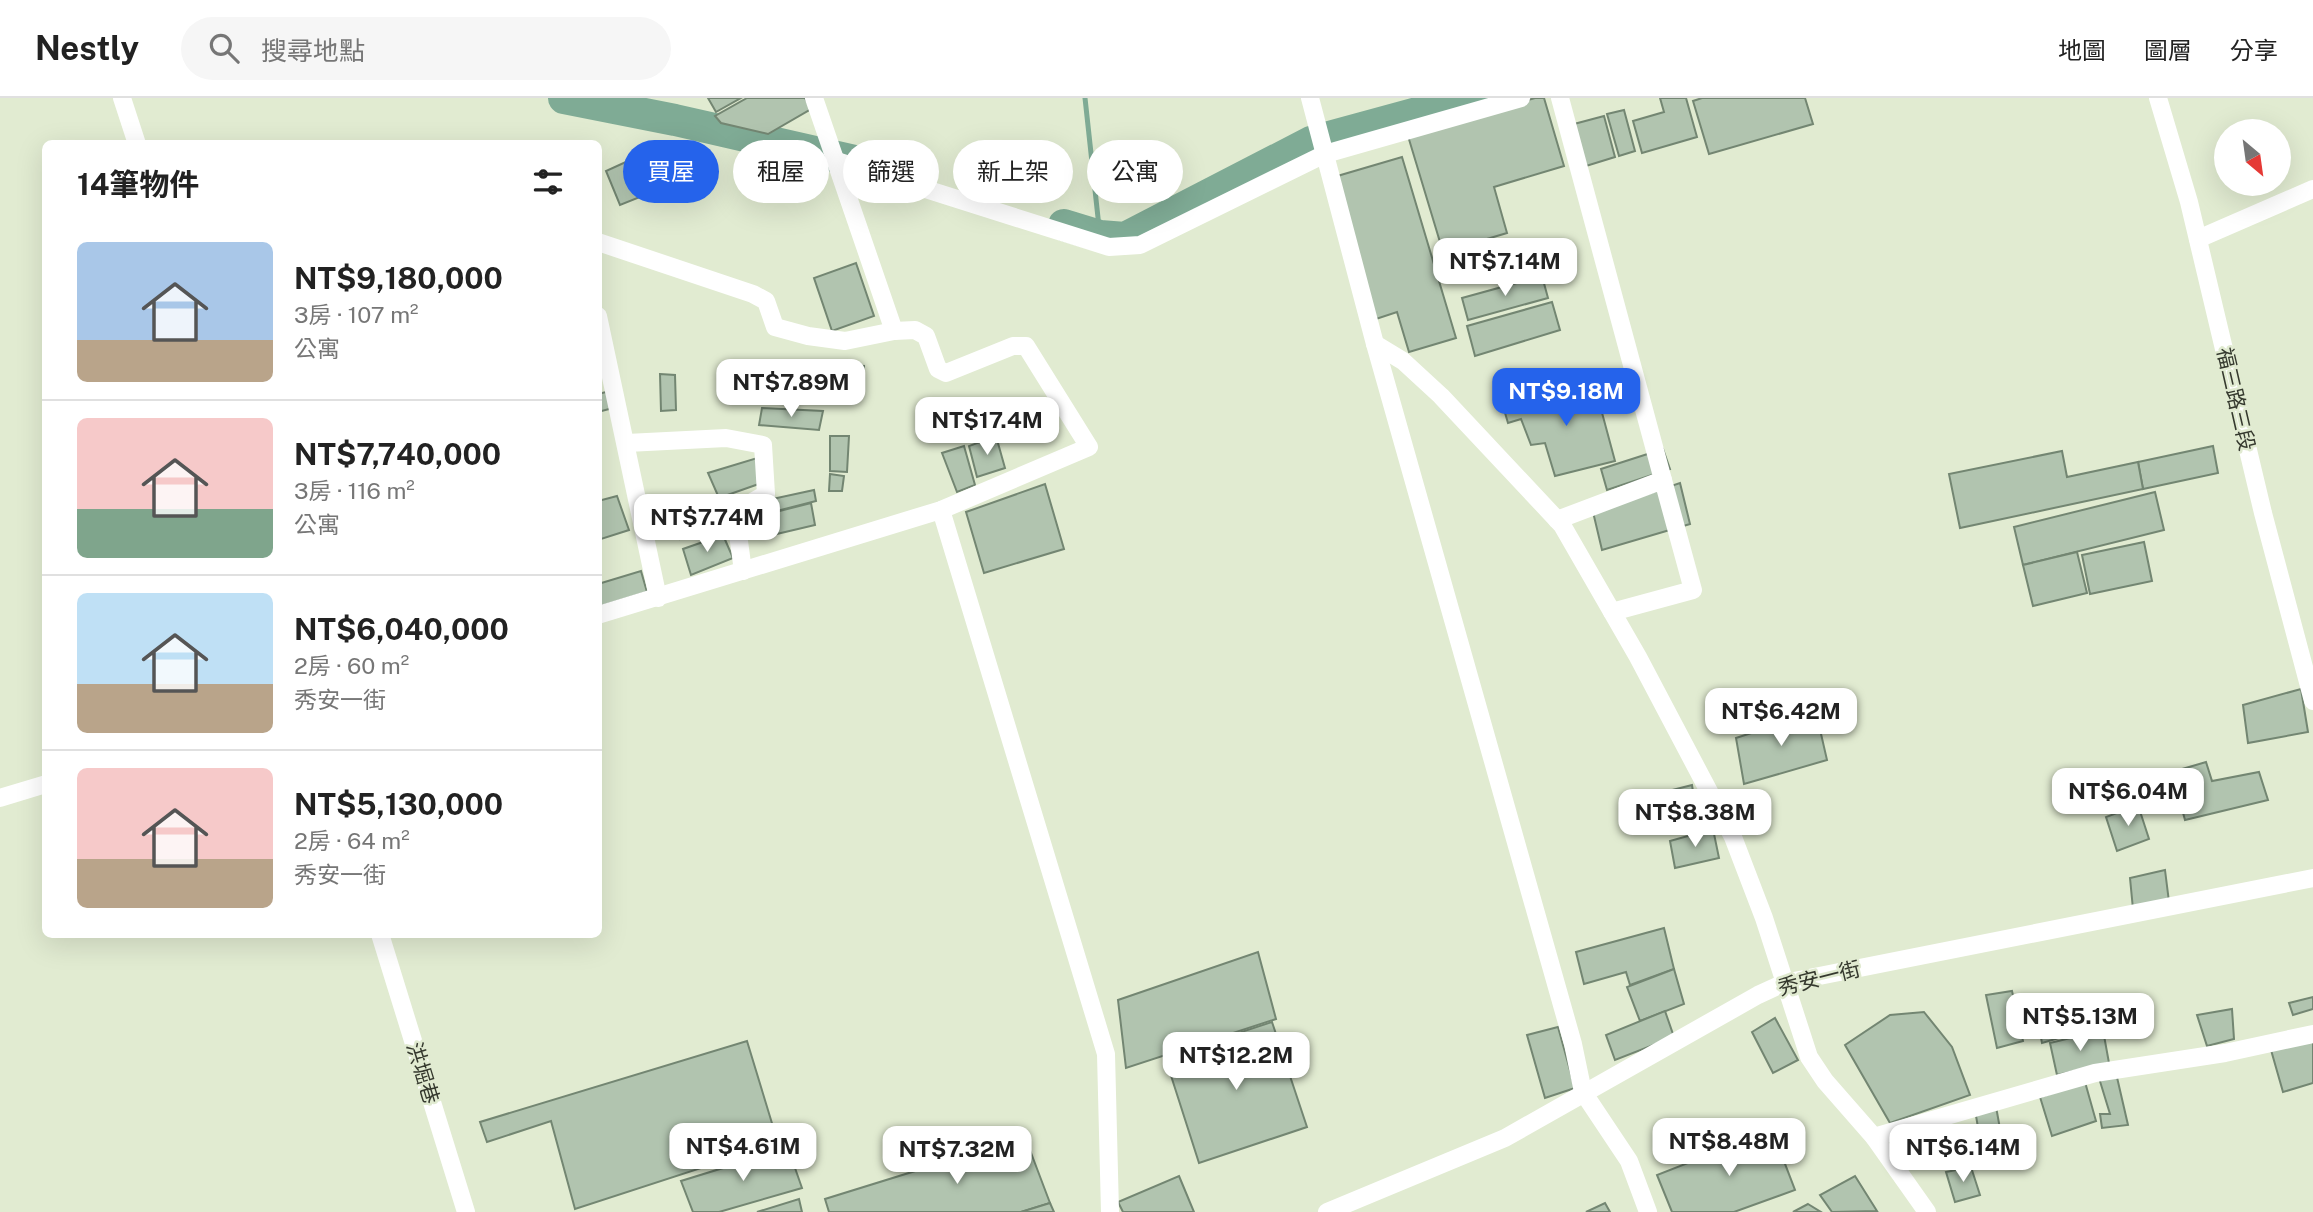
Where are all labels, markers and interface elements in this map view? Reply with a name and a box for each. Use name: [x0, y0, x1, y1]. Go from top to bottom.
search box: [181, 17, 671, 80]
text: Nestly: [35, 29, 139, 67]
icon: search: [205, 29, 243, 67]
text: 搜尋地點: [261, 35, 365, 66]
text: 地圖: [2058, 36, 2106, 64]
text: 圖層: [2144, 36, 2192, 64]
text: 分享: [2230, 36, 2278, 64]
north arrow: [2214, 119, 2291, 196]
map controls: [2214, 119, 2291, 196]
chip: 買屋: [623, 140, 719, 203]
chip: 租屋: [733, 140, 829, 203]
chip: 篩選: [843, 140, 939, 203]
chip: 新上架: [953, 140, 1073, 203]
chip: 公寓: [1087, 140, 1183, 203]
icon: filters: [529, 163, 567, 201]
text: 14筆物件: [77, 166, 200, 202]
pin: NT$7.14M: [1433, 238, 1577, 298]
text: NT$7.14M: [1449, 247, 1561, 274]
text: NT$9,180,000: [294, 260, 503, 296]
icon: home: [133, 270, 217, 354]
text: 3房 · 107 m²: [294, 301, 419, 328]
text: 公寓: [294, 335, 340, 362]
street label: 福三路三段: [2212, 345, 2260, 453]
pin: NT$7.89M: [719, 360, 863, 419]
text: NT$7.89M: [732, 368, 850, 395]
pin: NT$9.18M: [1494, 368, 1638, 428]
text: NT$9.18M: [1508, 377, 1624, 404]
pin: NT$17.4M: [915, 398, 1059, 457]
text: NT$17.4M: [931, 406, 1043, 433]
text: NT$7,740,000: [294, 436, 501, 472]
icon: home: [133, 446, 217, 530]
text: 3房 · 116 m²: [294, 477, 415, 504]
pin: NT$7.74M: [635, 494, 779, 554]
text: NT$7.74M: [650, 503, 764, 530]
text: 公寓: [294, 511, 340, 538]
text: NT$6,040,000: [294, 611, 509, 647]
icon: home: [133, 621, 217, 705]
text: 2房 · 60 m²: [294, 652, 409, 679]
text: 秀安一街: [294, 686, 386, 713]
pin: NT$6.42M: [1709, 688, 1853, 748]
text: NT$6.42M: [1721, 697, 1841, 724]
pin: NT$6.04M: [2056, 768, 2200, 828]
text: NT$6.04M: [2068, 777, 2188, 804]
text: NT$5,130,000: [294, 786, 503, 822]
pin: NT$8.38M: [1623, 790, 1767, 849]
icon: home: [133, 796, 217, 880]
text: NT$8.38M: [1634, 798, 1756, 825]
text: 2房 · 64 m²: [294, 827, 410, 854]
text: 秀安一街: [294, 861, 386, 888]
street label: 秀安一街: [1775, 956, 1863, 1000]
pin: NT$5.13M: [2008, 993, 2152, 1053]
text: NT$5.13M: [2022, 1002, 2138, 1029]
pin: NT$12.2M: [1164, 1032, 1308, 1092]
street label: 洪堀巷: [402, 1039, 444, 1107]
text: NT$12.2M: [1179, 1041, 1293, 1068]
pin: NT$8.48M: [1657, 1118, 1801, 1178]
pin: NT$4.61M: [671, 1124, 815, 1183]
pin: NT$6.14M: [1891, 1124, 2035, 1184]
pin: NT$7.32M: [885, 1126, 1029, 1186]
text: NT$8.48M: [1669, 1127, 1790, 1154]
text: NT$4.61M: [685, 1132, 801, 1159]
text: NT$6.14M: [1905, 1133, 2021, 1160]
text: NT$7.32M: [899, 1135, 1015, 1162]

